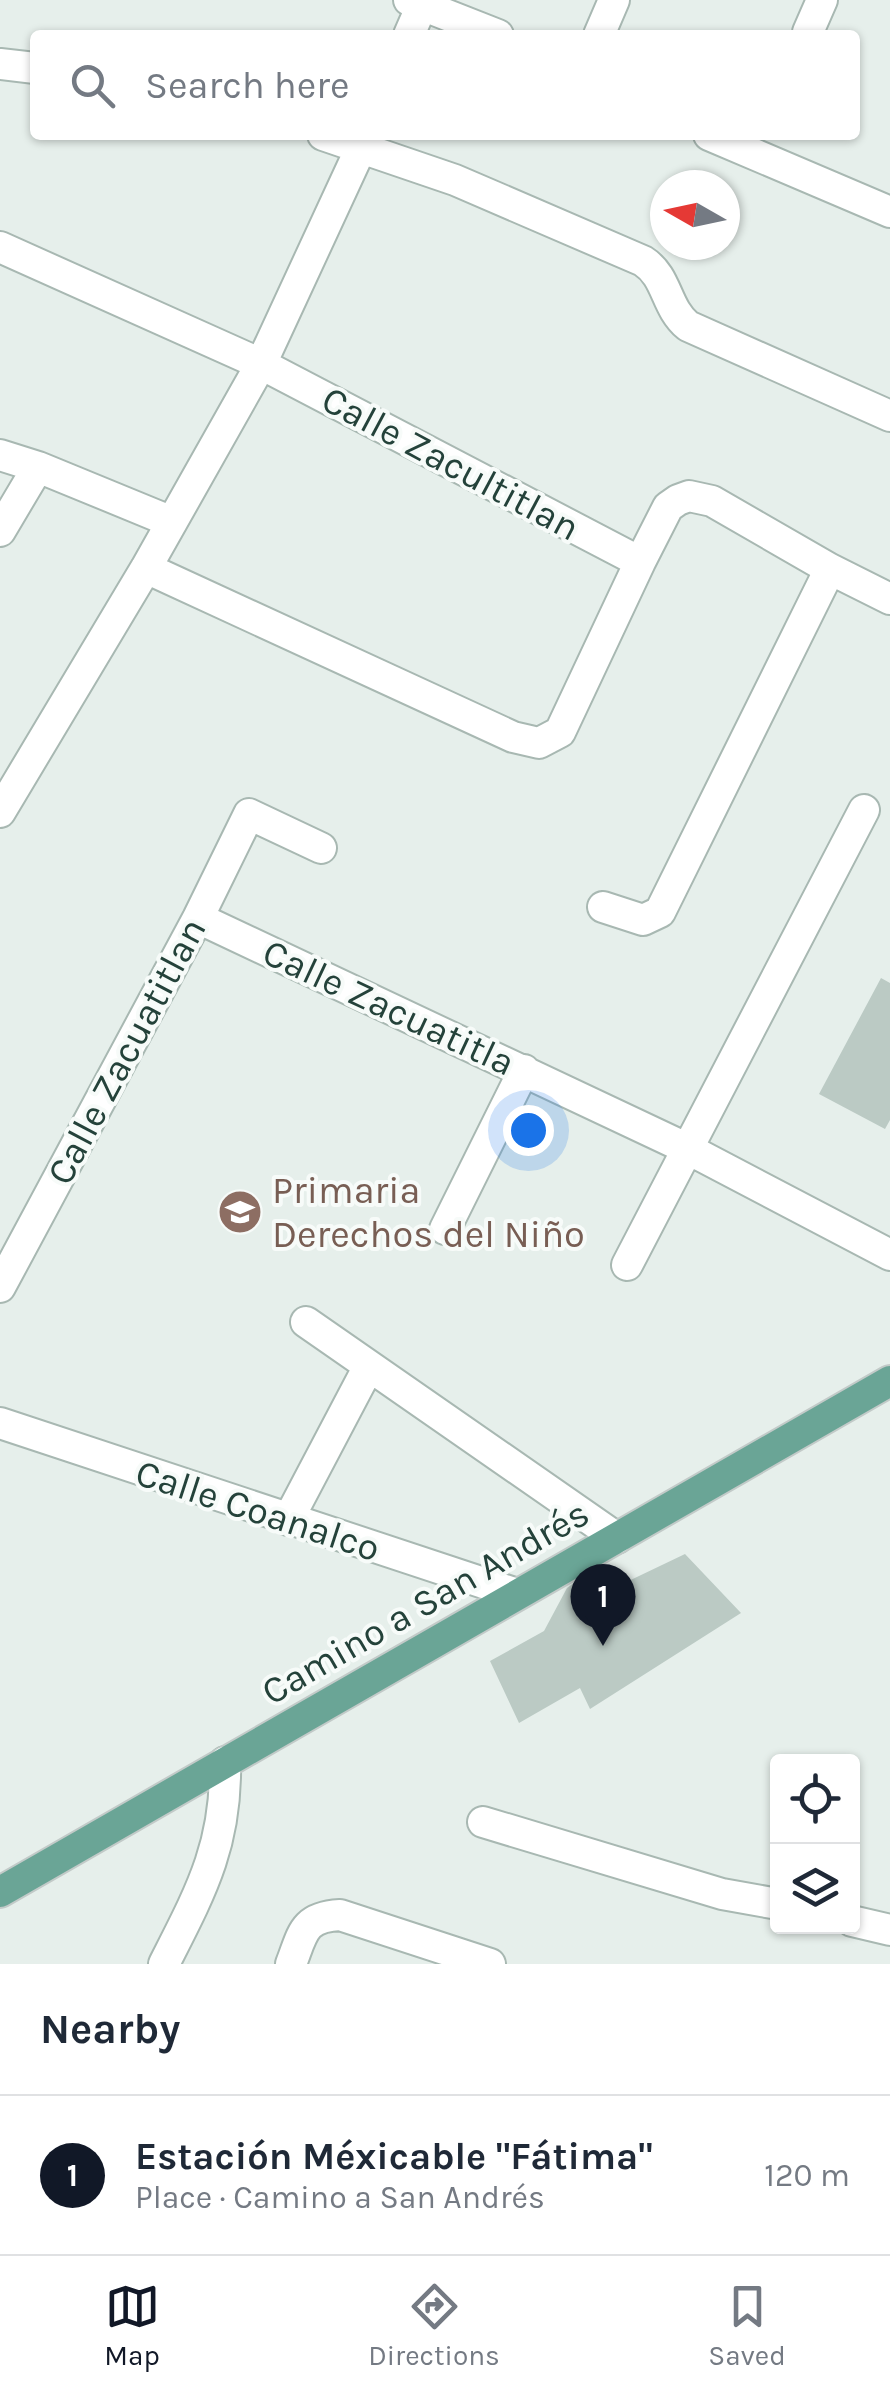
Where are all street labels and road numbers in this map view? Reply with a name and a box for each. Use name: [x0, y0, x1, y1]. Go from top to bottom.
street label: Calle Zacultitlan: [314, 377, 587, 550]
street label: Calle Zacuatitlan: [37, 910, 216, 1192]
street label: Calle Zacuatitla: [256, 929, 522, 1085]
street label: Calle Coanalco: [130, 1450, 386, 1571]
street label: Camino a San Andrés: [254, 1490, 597, 1714]

